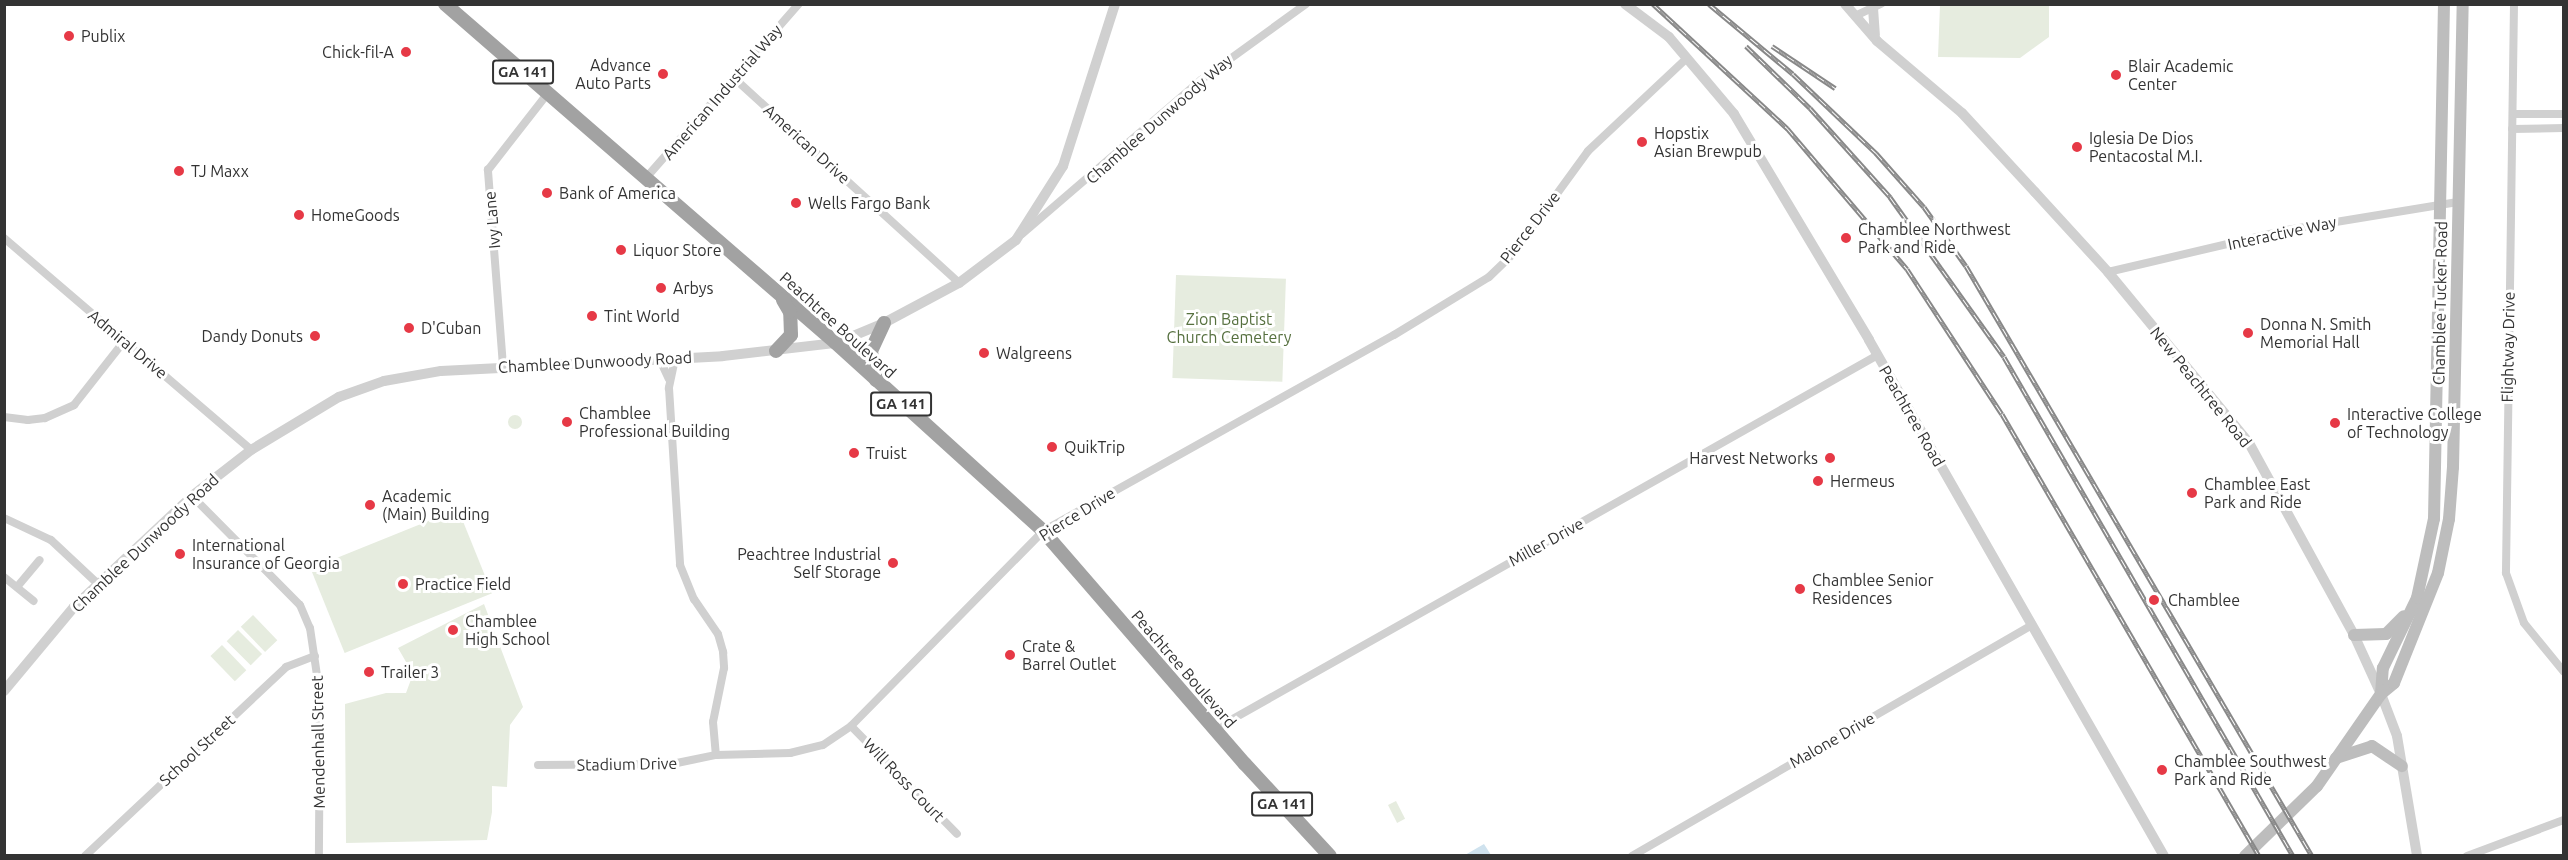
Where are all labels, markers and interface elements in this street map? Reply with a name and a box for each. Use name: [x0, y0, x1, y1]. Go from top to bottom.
street label: American Industrial Way: [658, 20, 786, 164]
place label: Publix: [81, 26, 125, 46]
marker: Publix: [62, 29, 76, 43]
place label: Chick-fil-A: [322, 42, 394, 62]
marker: Chick-fil-A: [399, 45, 413, 59]
street label: Chamblee Dunwoody Way: [1082, 50, 1236, 188]
place label: Advance Auto Parts: [575, 55, 651, 93]
place label: Blair Academic Center: [2128, 56, 2234, 94]
road number: GA 141: [492, 60, 554, 84]
marker: Advance Auto Parts: [656, 67, 670, 81]
marker: Blair Academic Center: [2109, 68, 2123, 82]
street label: American Drive: [760, 100, 854, 188]
place label: Hopstix Asian Brewpub: [1654, 123, 1762, 161]
place label: Iglesia De Dios Pentacostal M.I.: [2089, 128, 2203, 166]
marker: Hopstix Asian Brewpub: [1635, 135, 1649, 149]
marker: Iglesia De Dios Pentacostal M.I.: [2070, 140, 2084, 154]
place label: TJ Maxx: [191, 161, 249, 181]
marker: TJ Maxx: [172, 164, 186, 178]
place label: Bank of America: [559, 183, 676, 203]
marker: Bank of America: [540, 186, 554, 200]
street label: Pierce Drive: [1496, 187, 1564, 267]
street label: Ivy Lane: [480, 190, 504, 250]
place label: Wells Fargo Bank: [808, 193, 930, 213]
marker: Wells Fargo Bank: [789, 196, 803, 210]
place label: HomeGoods: [311, 205, 400, 225]
marker: HomeGoods: [292, 208, 306, 222]
street label: Interactive Way: [2226, 212, 2338, 254]
place label: Chamblee Northwest Park and Ride: [1858, 219, 2011, 257]
street label: Chamblee Tucker Road: [2429, 221, 2451, 385]
marker: Chamblee Northwest Park and Ride: [1839, 231, 1853, 245]
place label: Liquor Store: [633, 240, 721, 260]
marker: Liquor Store: [614, 243, 628, 257]
street label: Peachtree Boulevard: [776, 268, 900, 382]
place label: Arbys: [673, 278, 713, 298]
marker: Arbys: [654, 281, 668, 295]
street label: Flightway Drive: [2497, 291, 2519, 403]
street label: Admiral Drive: [85, 305, 171, 383]
place label: Tint World: [604, 306, 680, 326]
marker: Tint World: [585, 309, 599, 323]
park label: Zion Baptist Church Cemetery: [1167, 309, 1291, 347]
place label: Donna N. Smith Memorial Hall: [2260, 314, 2371, 352]
place label: D'Cuban: [421, 318, 481, 338]
marker: D'Cuban: [402, 321, 416, 335]
street label: New Peachtree Road: [2146, 323, 2256, 451]
place label: Dandy Donuts: [201, 326, 303, 346]
marker: Donna N. Smith Memorial Hall: [2241, 326, 2255, 340]
marker: Dandy Donuts: [308, 329, 322, 343]
place label: Walgreens: [996, 343, 1072, 363]
marker: Walgreens: [977, 346, 991, 360]
street label: Chamblee Dunwoody Road: [498, 347, 692, 377]
street label: Peachtree Road: [1875, 362, 1949, 470]
road number: GA 141: [870, 392, 932, 416]
place label: Chamblee Professional Building: [579, 403, 730, 441]
place label: Interactive College of Technology: [2347, 404, 2482, 442]
marker: Chamblee Professional Building: [560, 415, 574, 429]
marker: Interactive College of Technology: [2328, 416, 2342, 430]
place label: QuikTrip: [1064, 437, 1125, 457]
marker: QuikTrip: [1045, 440, 1059, 454]
place label: Truist: [866, 443, 907, 463]
marker: Truist: [847, 446, 861, 460]
place label: Harvest Networks: [1689, 448, 1818, 468]
marker: Harvest Networks: [1823, 451, 1837, 465]
street label: Chamblee Dunwoody Road: [67, 470, 223, 616]
place label: Hermeus: [1830, 471, 1895, 491]
marker: Hermeus: [1811, 474, 1825, 488]
place label: Chamblee East Park and Ride: [2204, 474, 2310, 512]
street label: Pierce Drive: [1035, 483, 1119, 545]
place label: Academic (Main) Building: [382, 486, 490, 524]
marker: Chamblee East Park and Ride: [2185, 486, 2199, 500]
marker: Academic (Main) Building: [363, 498, 377, 512]
street label: Miller Drive: [1505, 514, 1587, 570]
place label: International Insurance of Georgia: [192, 535, 340, 573]
place label: Peachtree Industrial Self Storage: [737, 544, 881, 582]
marker: International Insurance of Georgia: [173, 547, 187, 561]
marker: Peachtree Industrial Self Storage: [886, 556, 900, 570]
place label: Chamblee Senior Residences: [1812, 570, 1934, 608]
place label: Practice Field: [415, 574, 511, 594]
marker: Practice Field: [396, 577, 410, 591]
marker: Chamblee Senior Residences: [1793, 582, 1807, 596]
place label: Chamblee: [2168, 590, 2240, 610]
marker: Chamblee: [2145, 591, 2163, 609]
street label: Peachtree Boulevard: [1128, 606, 1240, 732]
place label: Chamblee High School: [465, 611, 550, 649]
marker: Chamblee High School: [446, 623, 460, 637]
place label: Crate & Barrel Outlet: [1022, 636, 1116, 674]
marker: Crate & Barrel Outlet: [1003, 648, 1017, 662]
place label: Trailer 3: [381, 662, 439, 682]
marker: Trailer 3: [362, 665, 376, 679]
street label: Mendenhall Street: [307, 675, 329, 809]
street label: Malone Drive: [1786, 708, 1878, 772]
street label: School Street: [155, 710, 239, 790]
street label: Will Ross Court: [859, 734, 949, 826]
place label: Chamblee Southwest Park and Ride: [2174, 751, 2327, 789]
street label: Stadium Drive: [577, 754, 677, 774]
marker: Chamblee Southwest Park and Ride: [2155, 763, 2169, 777]
road number: GA 141: [1250, 792, 1314, 816]

